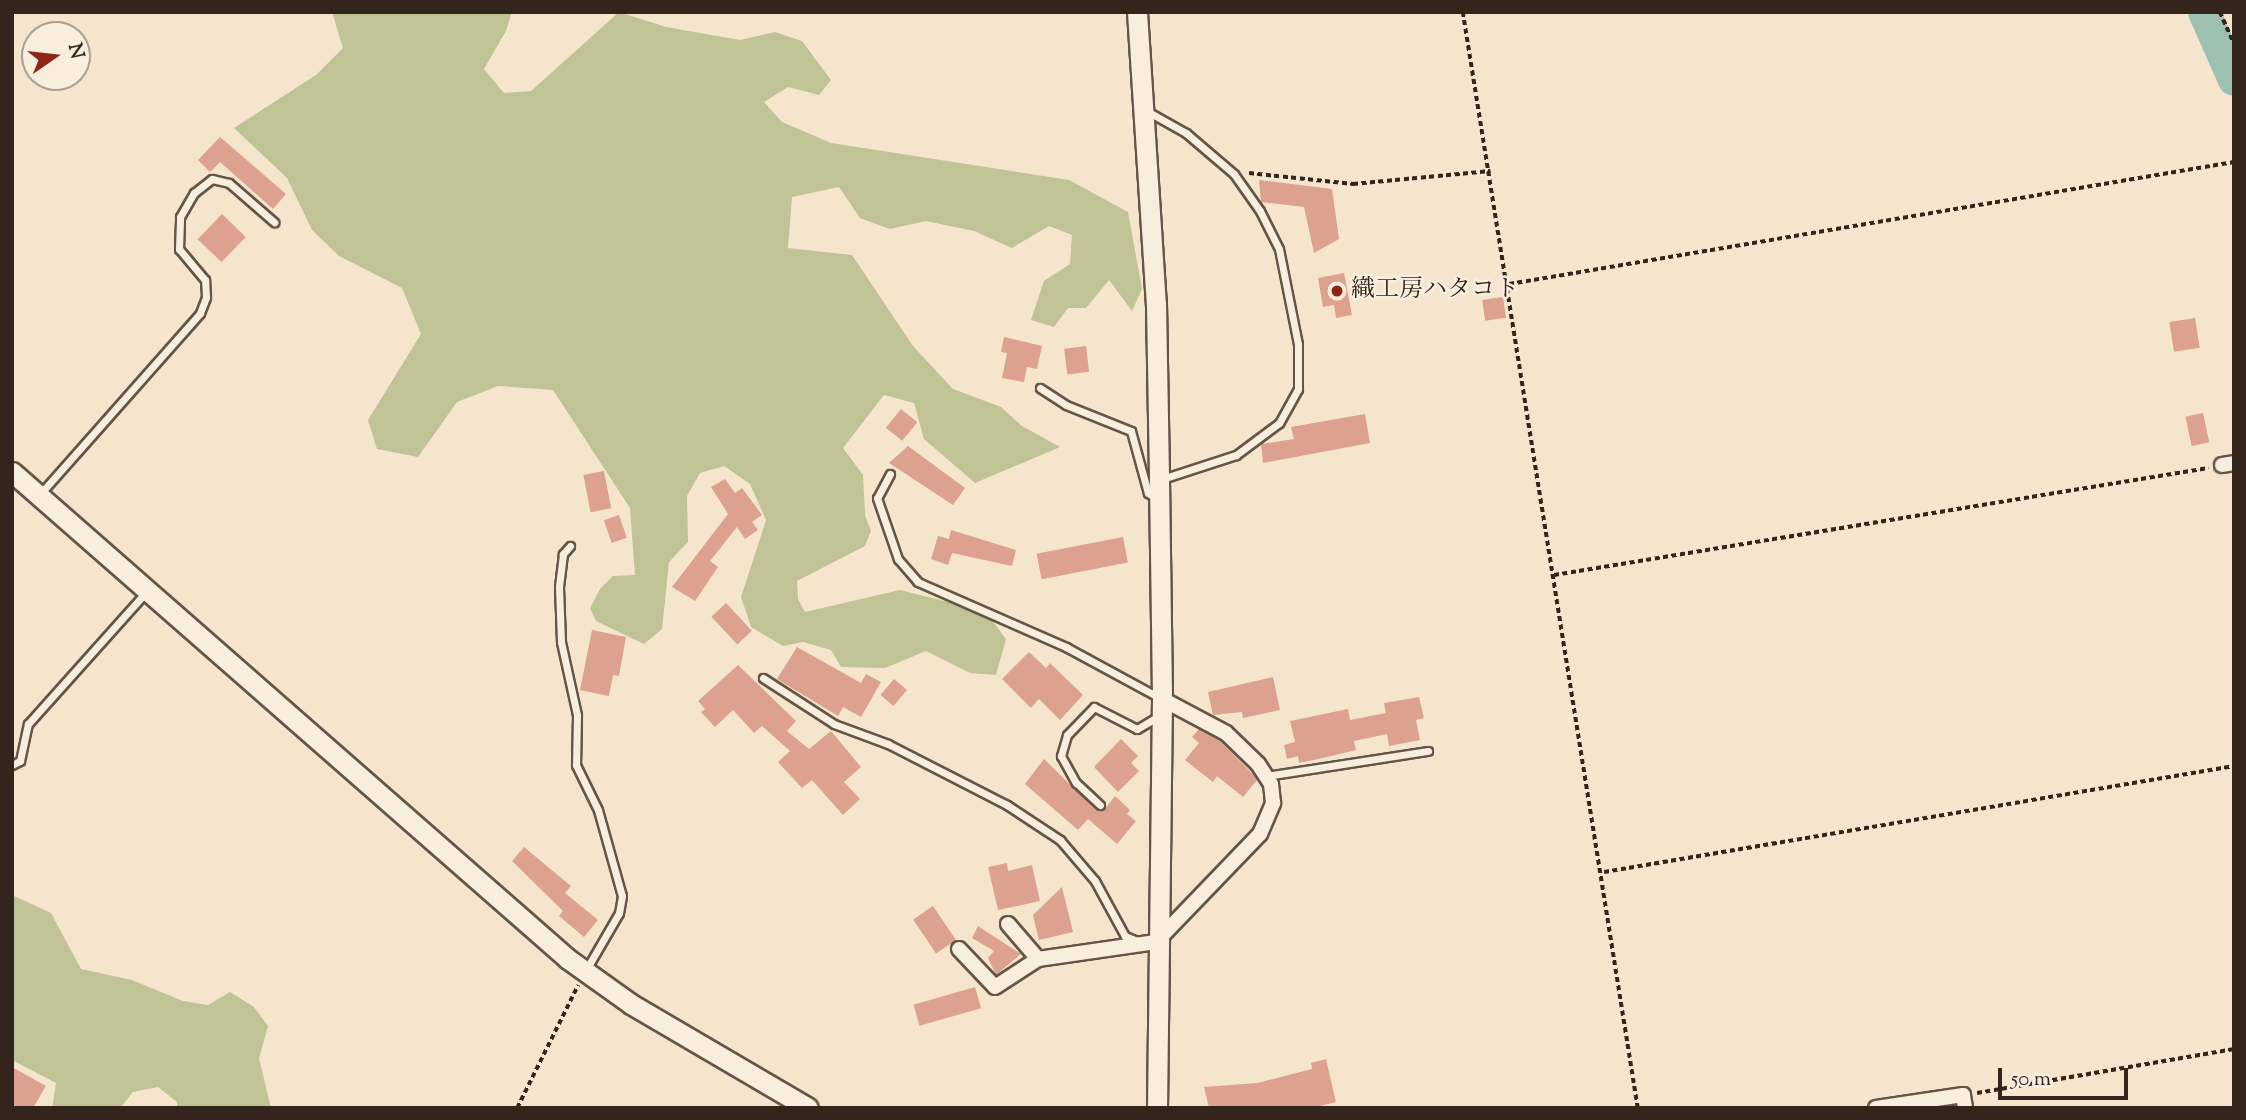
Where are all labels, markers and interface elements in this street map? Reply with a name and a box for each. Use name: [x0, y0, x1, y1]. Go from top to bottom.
north arrow: [21, 21, 91, 91]
text: N: [60, 41, 90, 62]
place label: 織工房ハタコト: [1351, 277, 1519, 305]
marker: 織工房ハタコト: [1329, 283, 1345, 299]
scale bar: [2001, 1054, 2130, 1098]
text: 50 m: [2011, 1065, 2051, 1095]

